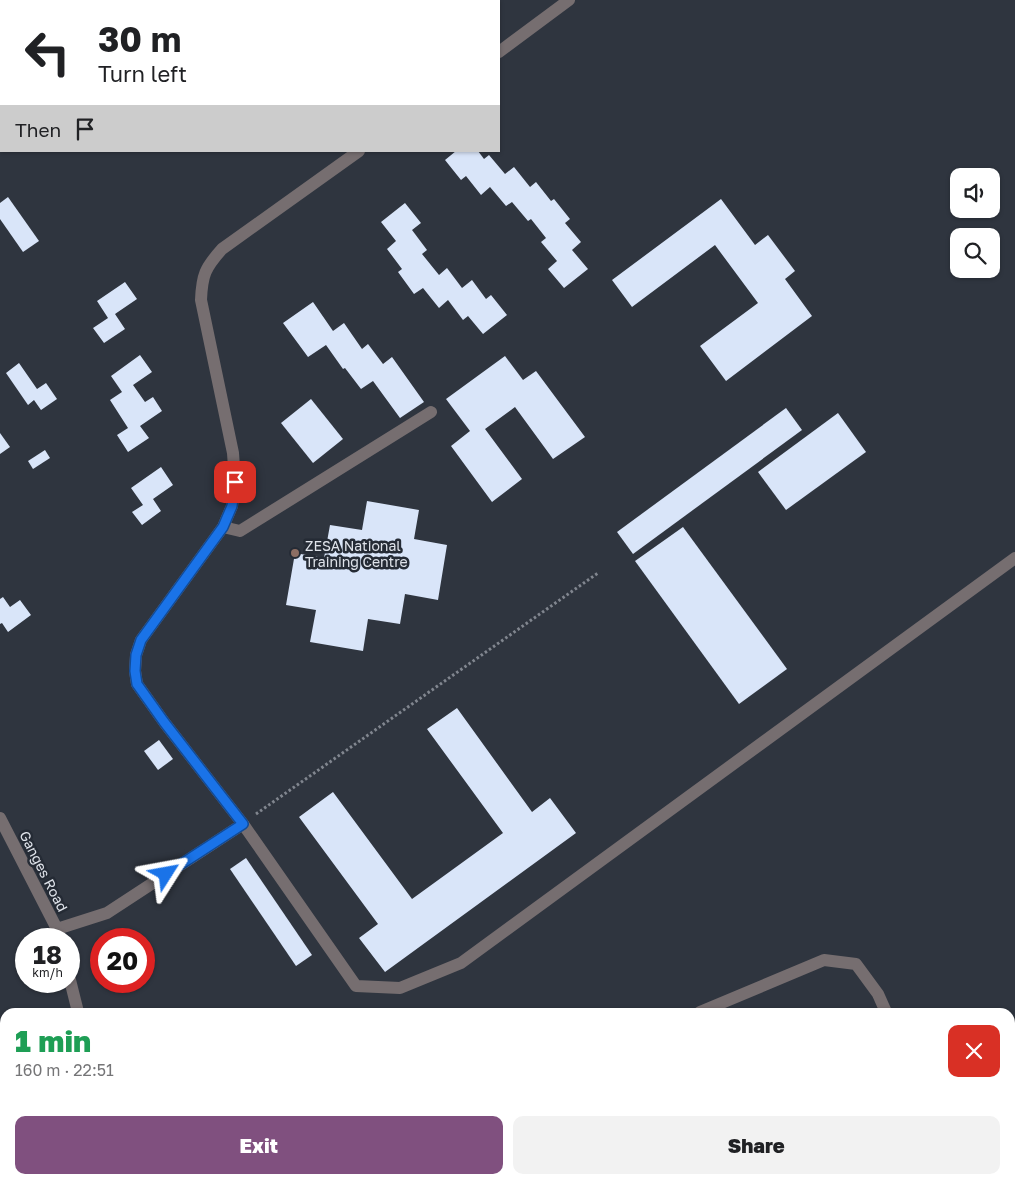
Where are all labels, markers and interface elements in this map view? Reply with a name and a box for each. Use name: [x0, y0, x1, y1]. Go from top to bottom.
text: 30 m: [98, 18, 181, 60]
icon: left: [15, 20, 80, 85]
text: Turn left: [98, 60, 187, 87]
icon: arrive: [71, 115, 99, 143]
text: Then: [15, 118, 61, 141]
map controls: [950, 168, 1000, 278]
button: sound: [950, 168, 1000, 218]
button: search: [950, 228, 1000, 278]
pin: [214, 461, 256, 503]
icon: arrive: [221, 468, 249, 496]
place label: ZESA National Training Centre: [305, 537, 408, 570]
marker: ZESA National Training Centre: [289, 547, 301, 559]
street label: Ganges Road: [16, 828, 72, 914]
position arrow: [139, 847, 191, 899]
speed limit sign: 20: [90, 928, 155, 993]
text: 18: [33, 939, 62, 970]
text: km/h: [32, 965, 63, 980]
text: 1 min: [15, 1023, 91, 1059]
button: close: [948, 1025, 1000, 1077]
text: 160 m · 22:51: [15, 1060, 114, 1080]
button: Exit: [15, 1116, 503, 1174]
button: Share: [513, 1116, 1000, 1174]

